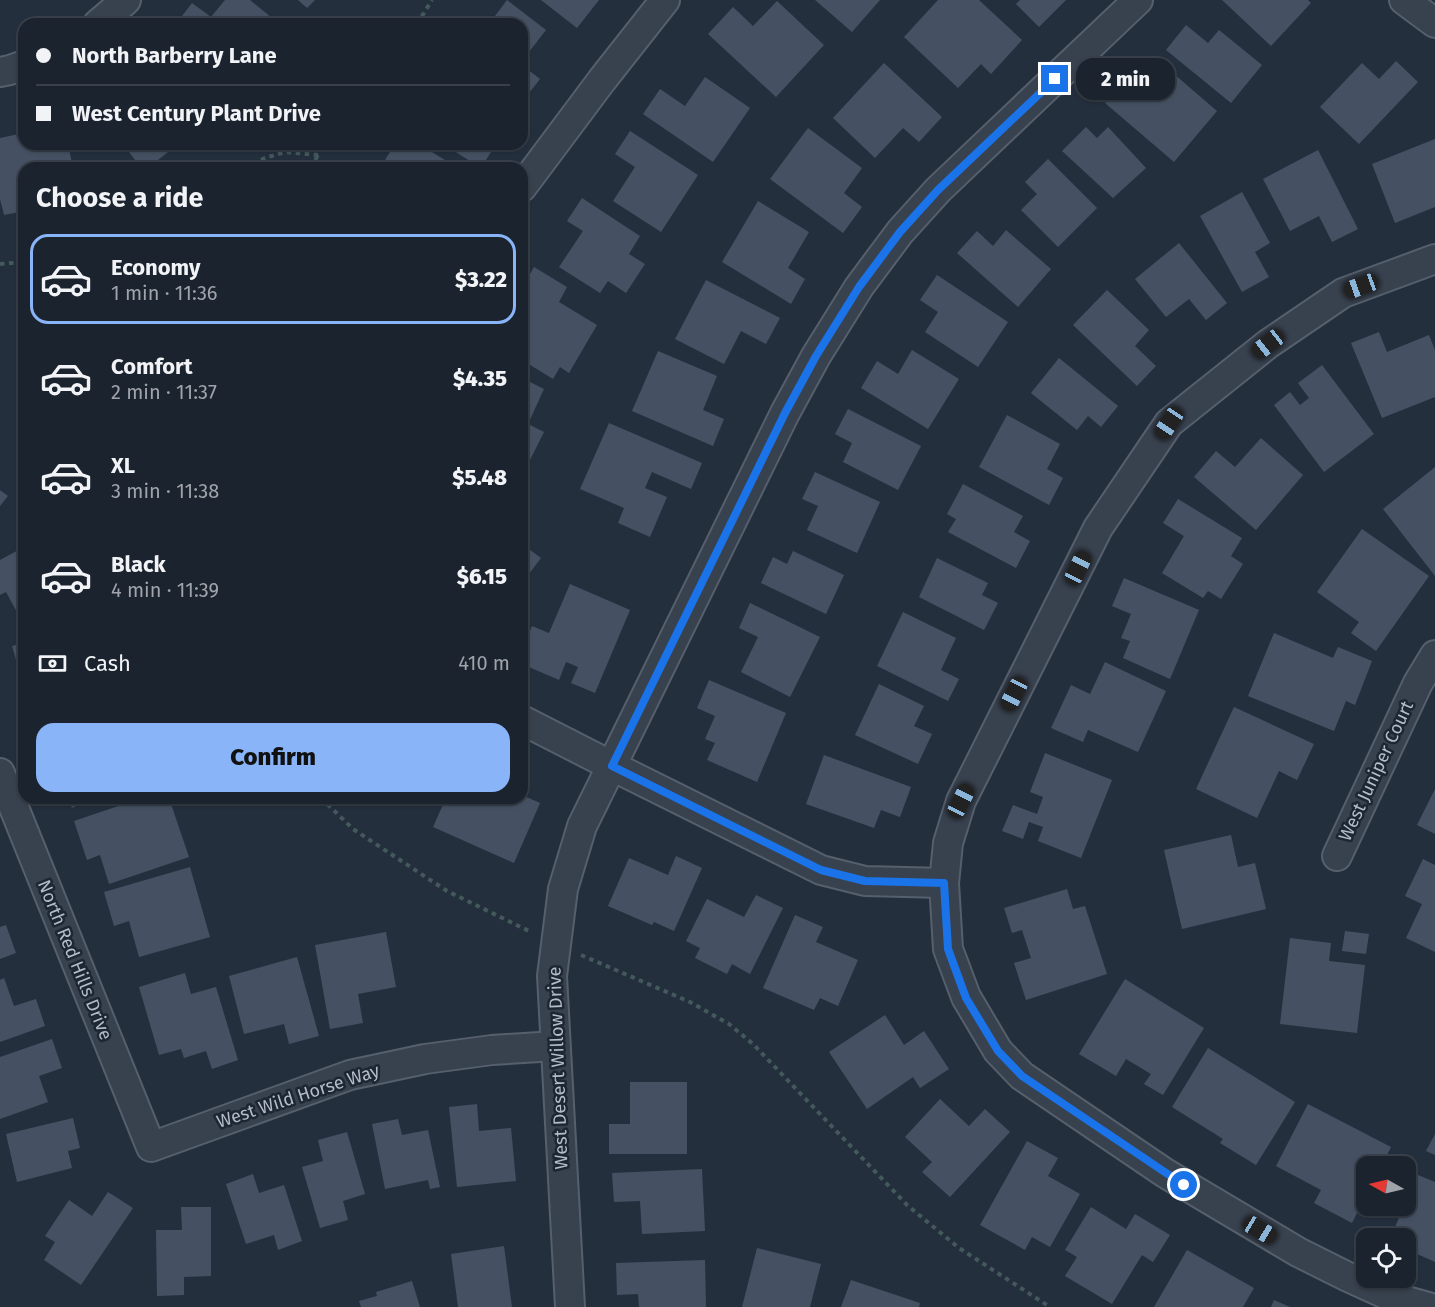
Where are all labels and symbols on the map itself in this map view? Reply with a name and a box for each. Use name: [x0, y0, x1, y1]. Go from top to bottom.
callout: 2 min: [1076, 58, 1175, 100]
route end: [1041, 65, 1068, 92]
car: [1341, 271, 1381, 301]
car: [1248, 326, 1288, 362]
car: [1151, 403, 1187, 443]
car: [1062, 548, 1094, 588]
car: [998, 674, 1030, 714]
street label: West Juniper Court: [1334, 697, 1418, 845]
car: [945, 781, 977, 821]
street label: North Red Hills Drive: [33, 877, 117, 1043]
street label: West Desert Willow Drive: [543, 966, 573, 1170]
street label: West Wild Horse Way: [214, 1059, 382, 1133]
north arrow: [1356, 1156, 1416, 1216]
route start: [1170, 1171, 1197, 1198]
car: [1240, 1213, 1280, 1247]

